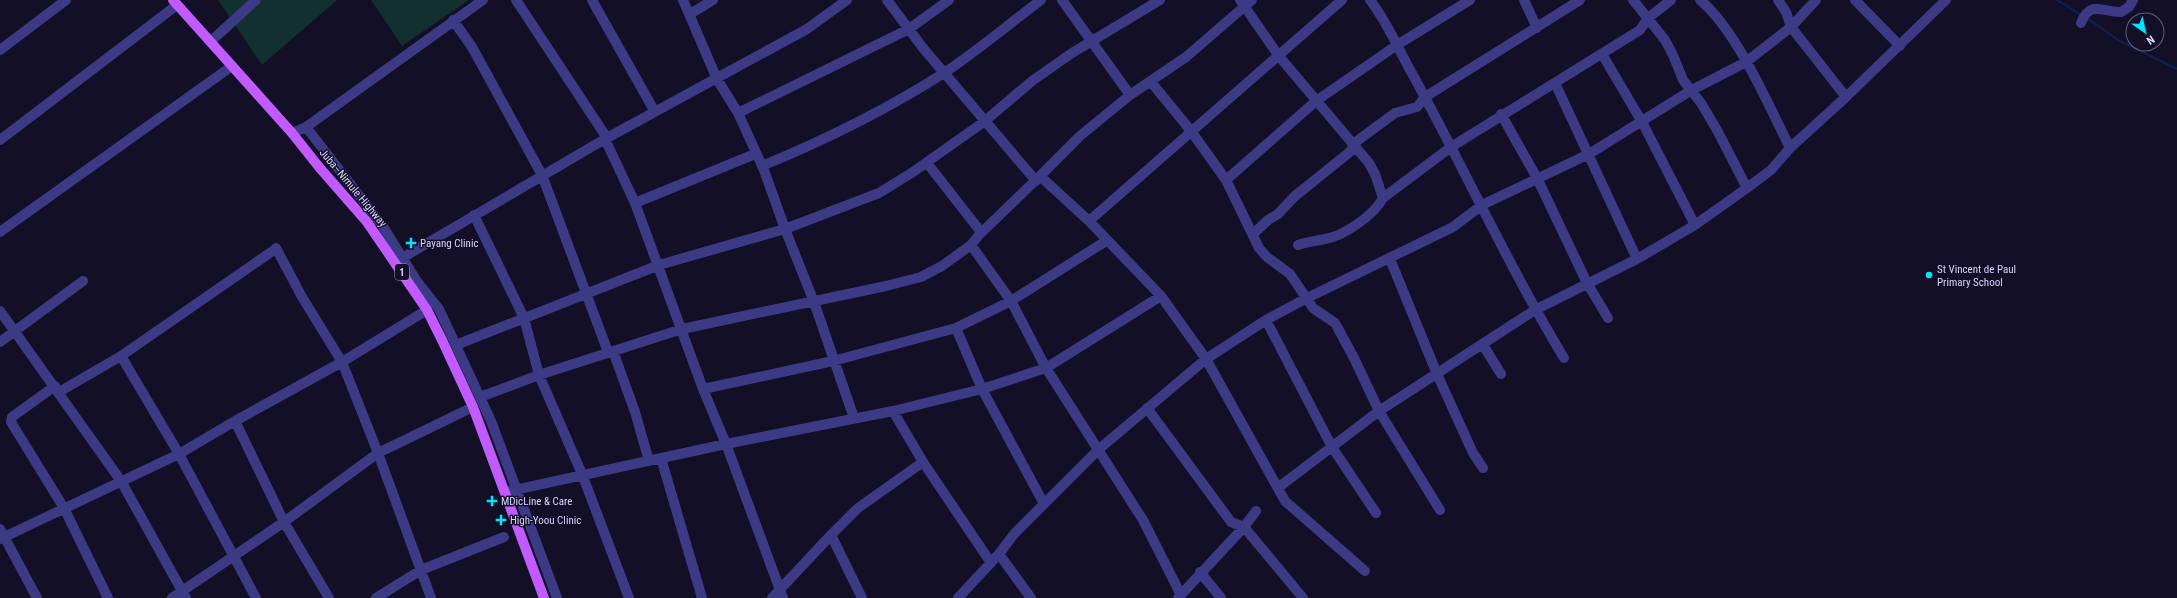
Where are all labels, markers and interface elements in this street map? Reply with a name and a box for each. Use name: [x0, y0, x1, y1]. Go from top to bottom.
north arrow: [2125, 12, 2165, 52]
text: N: [2144, 33, 2157, 47]
street label: Juba–Nimule Highway: [317, 146, 390, 230]
marker: Payang Clinic: [405, 237, 417, 249]
place label: Payang Clinic: [420, 237, 479, 250]
place label: St Vincent de Paul Primary School: [1937, 263, 2016, 289]
road number: 1: [395, 264, 409, 280]
marker: St Vincent de Paul Primary School: [1924, 270, 1934, 280]
marker: MDicLine & Care: [486, 495, 498, 507]
place label: MDicLine & Care: [501, 495, 572, 508]
marker: High-Yoou Clinic: [495, 514, 507, 526]
place label: High-Yoou Clinic: [510, 514, 581, 527]

